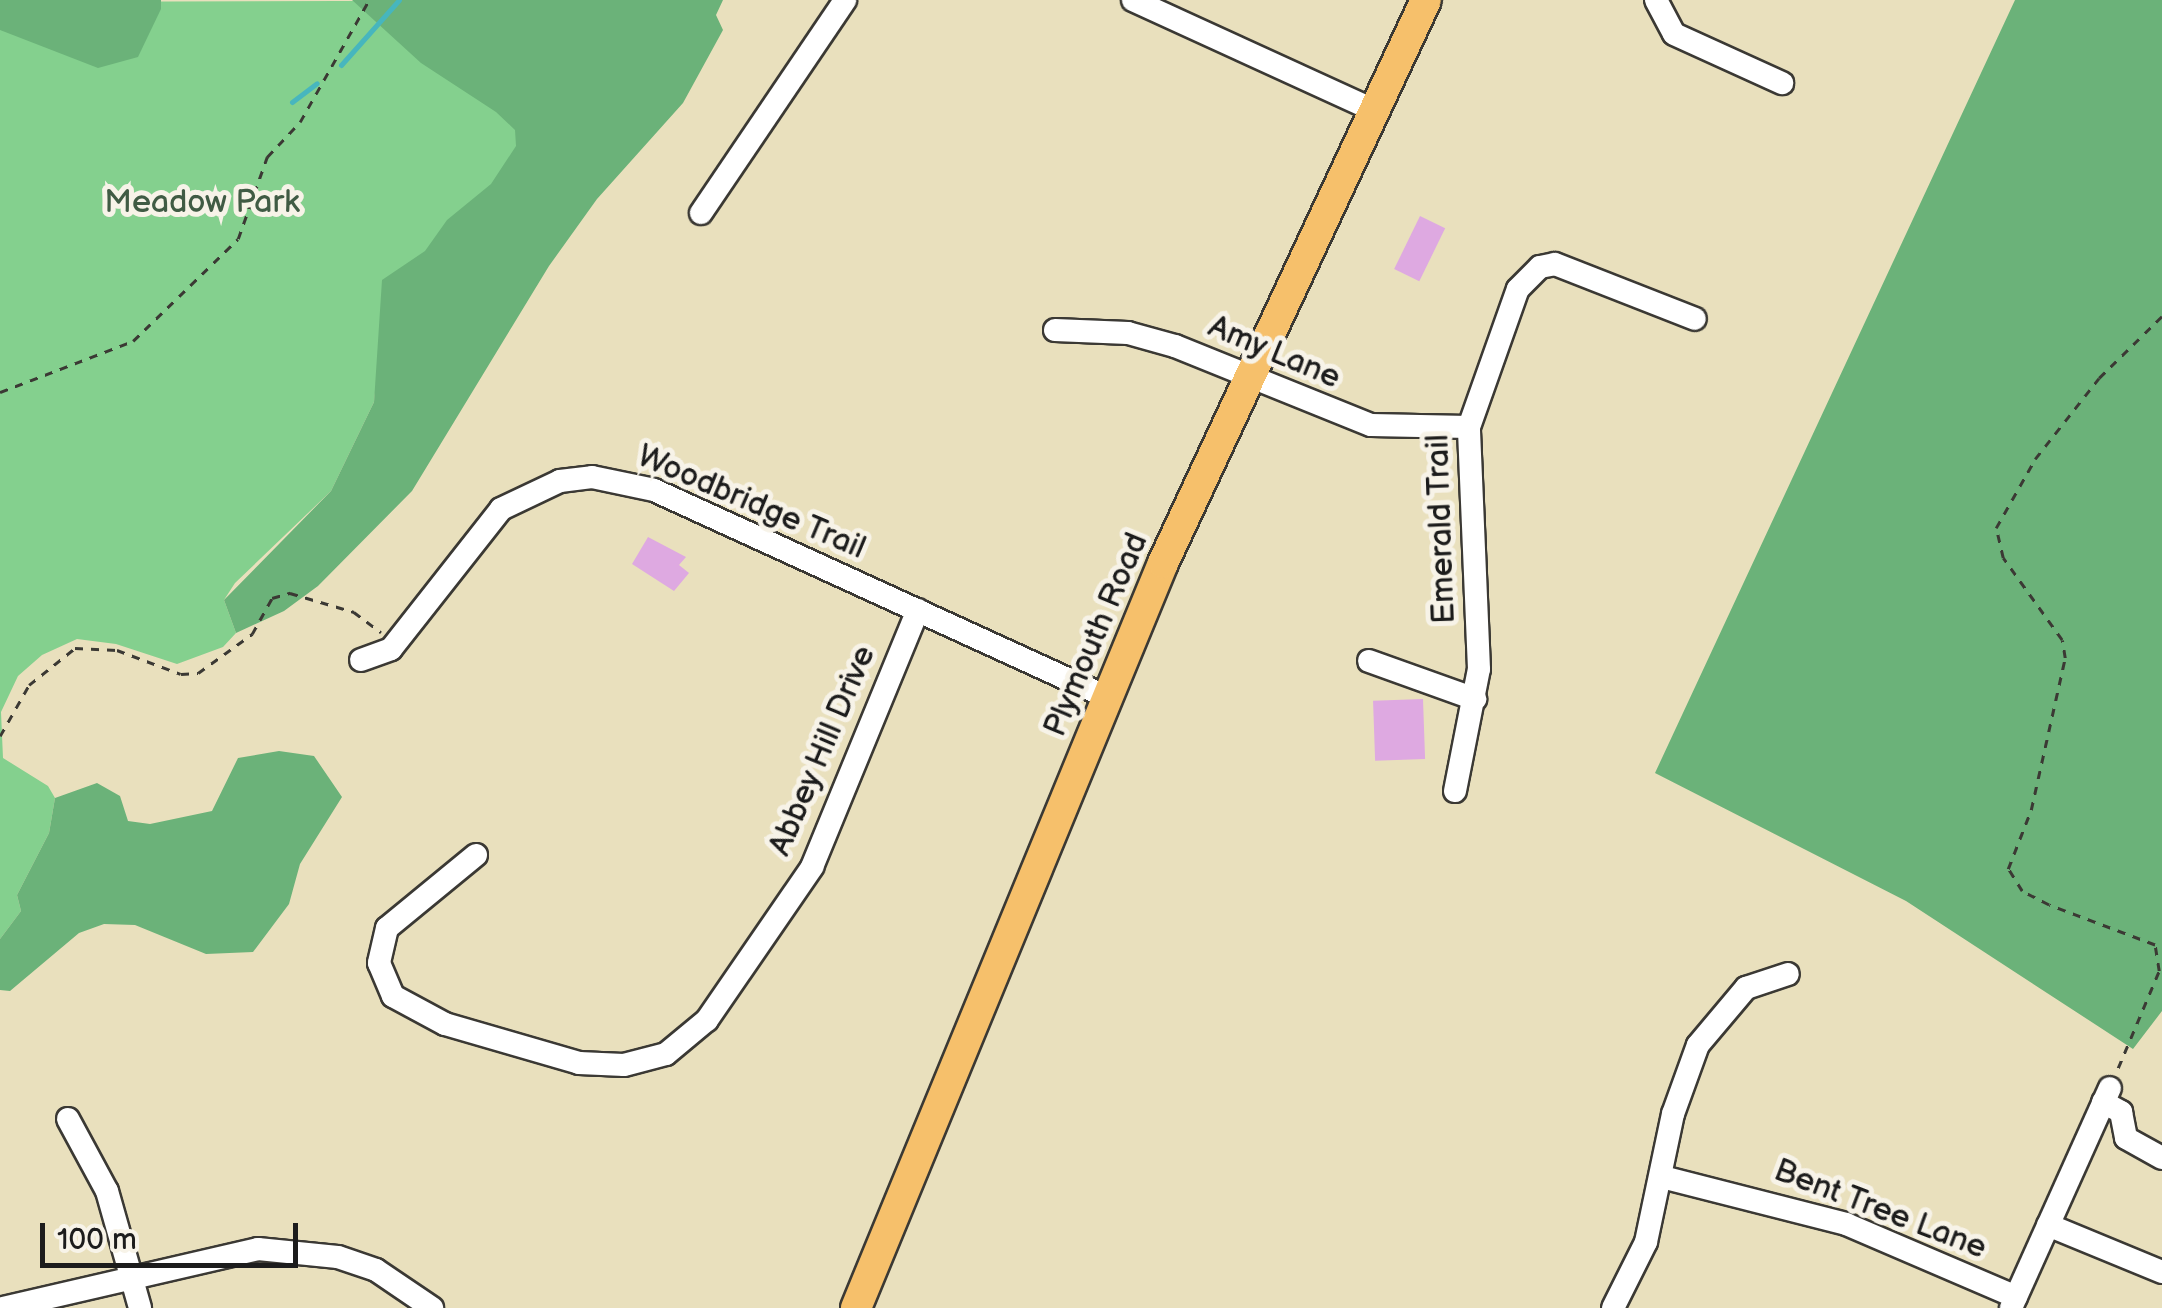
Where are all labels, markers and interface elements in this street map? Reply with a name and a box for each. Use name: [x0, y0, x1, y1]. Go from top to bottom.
park label: Meadow Park: [104, 184, 300, 222]
street label: Amy Lane: [1201, 308, 1347, 398]
street label: Emerald Trail: [1419, 433, 1465, 625]
street label: Woodbridge Trail: [631, 437, 871, 569]
street label: Plymouth Road: [1037, 527, 1157, 743]
street label: Abbey Hill Drive: [761, 639, 885, 863]
street label: Bent Tree Lane: [1768, 1152, 1992, 1268]
scale bar: [45, 1203, 302, 1265]
text: 100 m: [57, 1222, 137, 1258]

